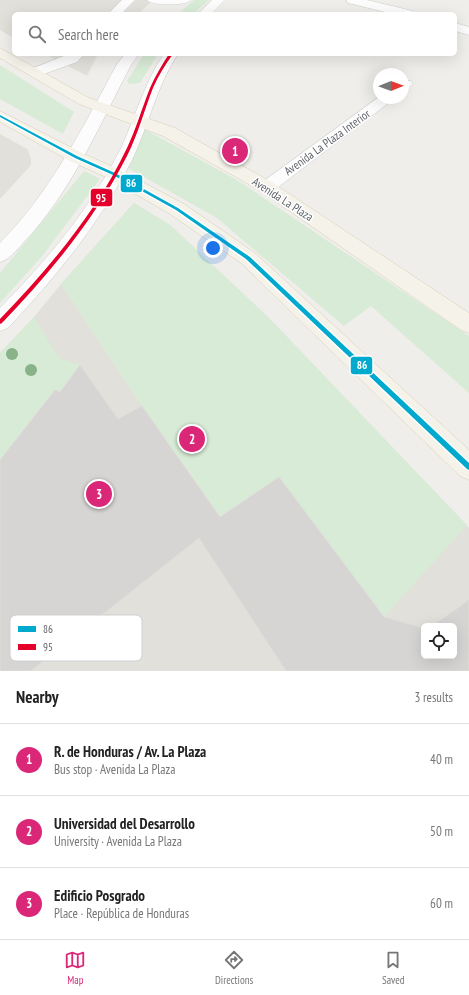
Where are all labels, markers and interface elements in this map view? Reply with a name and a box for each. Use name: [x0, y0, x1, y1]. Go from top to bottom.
search box: [12, 12, 457, 56]
icon: search: [26, 23, 48, 45]
text: Search here: [58, 25, 119, 44]
north arrow: [373, 68, 409, 104]
street label: Avenida La Plaza Interior: [281, 105, 374, 178]
pin: 1: [222, 136, 248, 166]
line badge: 86: [120, 174, 143, 193]
street label: Avenida La Plaza: [250, 174, 316, 224]
text: 86: [126, 176, 136, 190]
line badge: 95: [90, 188, 113, 207]
text: 95: [96, 191, 106, 205]
your location: [203, 238, 223, 258]
line badge: 86: [350, 356, 373, 375]
text: 86: [357, 358, 367, 372]
pin: 2: [179, 424, 205, 454]
pin: 3: [86, 479, 112, 509]
legend: [10, 615, 142, 661]
text: 86: [43, 622, 53, 636]
map controls: [421, 623, 457, 659]
button: locate: [421, 623, 457, 659]
text: 95: [43, 640, 53, 654]
text: Nearby: [16, 686, 59, 708]
text: 3 results: [414, 689, 453, 706]
text: R. de Honduras / Av. La Plaza: [54, 742, 206, 761]
text: 1: [26, 751, 32, 768]
text: 40 m: [430, 751, 453, 768]
text: Bus stop · Avenida La Plaza: [54, 761, 175, 778]
text: Universidad del Desarrollo: [54, 814, 195, 833]
text: 2: [26, 823, 32, 840]
text: 50 m: [430, 823, 453, 840]
text: University · Avenida La Plaza: [54, 833, 182, 850]
text: Edificio Posgrado: [54, 886, 145, 905]
text: 3: [26, 895, 32, 912]
text: 60 m: [430, 895, 453, 912]
text: Place · República de Honduras: [54, 905, 189, 922]
tab: Map: [64, 949, 86, 987]
tab: Directions: [215, 949, 253, 987]
tab: Saved: [382, 949, 405, 987]

